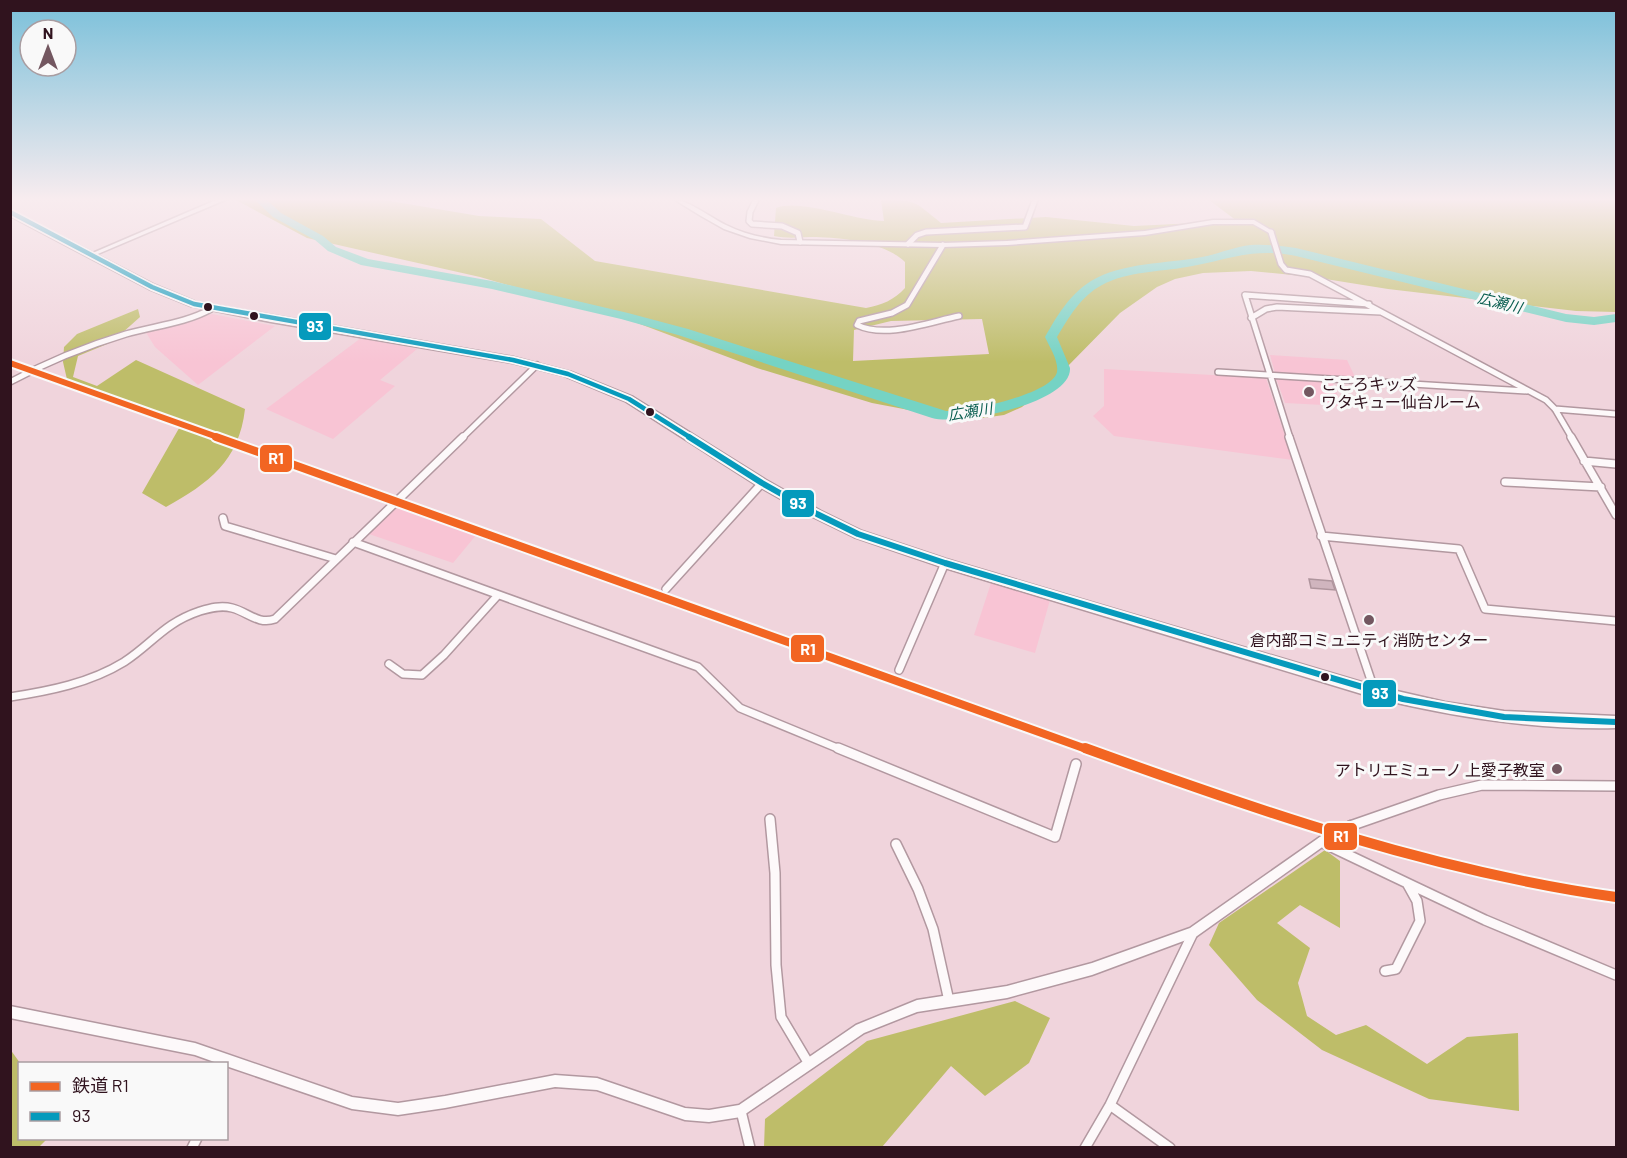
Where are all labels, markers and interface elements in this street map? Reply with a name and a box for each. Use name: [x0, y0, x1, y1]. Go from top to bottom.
north arrow: [18, 18, 78, 78]
text: N: [43, 23, 53, 42]
water label: 広瀬川: [1476, 288, 1526, 317]
unlabelled marker: [202, 301, 214, 313]
unlabelled marker: [248, 310, 260, 322]
line badge: 93: [298, 312, 332, 341]
text: 93: [306, 316, 324, 335]
place label: こころキッズ ワタキュー仙台ルーム: [1321, 374, 1481, 411]
marker: こころキッズ ワタキュー仙台ルーム: [1302, 385, 1316, 399]
water label: 広瀬川: [946, 398, 996, 423]
unlabelled marker: [644, 406, 656, 418]
line badge: R1: [259, 444, 293, 473]
text: R1: [268, 448, 284, 467]
line badge: 93: [781, 489, 815, 518]
text: 93: [789, 493, 807, 512]
marker: 倉内部コミュニティ消防センター: [1362, 613, 1376, 627]
place label: 倉内部コミュニティ消防センター: [1249, 630, 1489, 649]
line badge: R1: [790, 634, 825, 663]
text: R1: [800, 639, 816, 658]
unlabelled marker: [1319, 671, 1331, 683]
line badge: 93: [1362, 679, 1397, 708]
text: 93: [1371, 683, 1389, 702]
place label: アトリエミューノ 上愛子教室: [1335, 760, 1545, 779]
marker: アトリエミューノ 上愛子教室: [1550, 762, 1564, 776]
line badge: R1: [1323, 822, 1358, 851]
text: R1: [1333, 826, 1349, 845]
legend: [18, 1062, 228, 1140]
text: 鉄道 R1: [72, 1074, 129, 1096]
text: 93: [72, 1104, 91, 1126]

